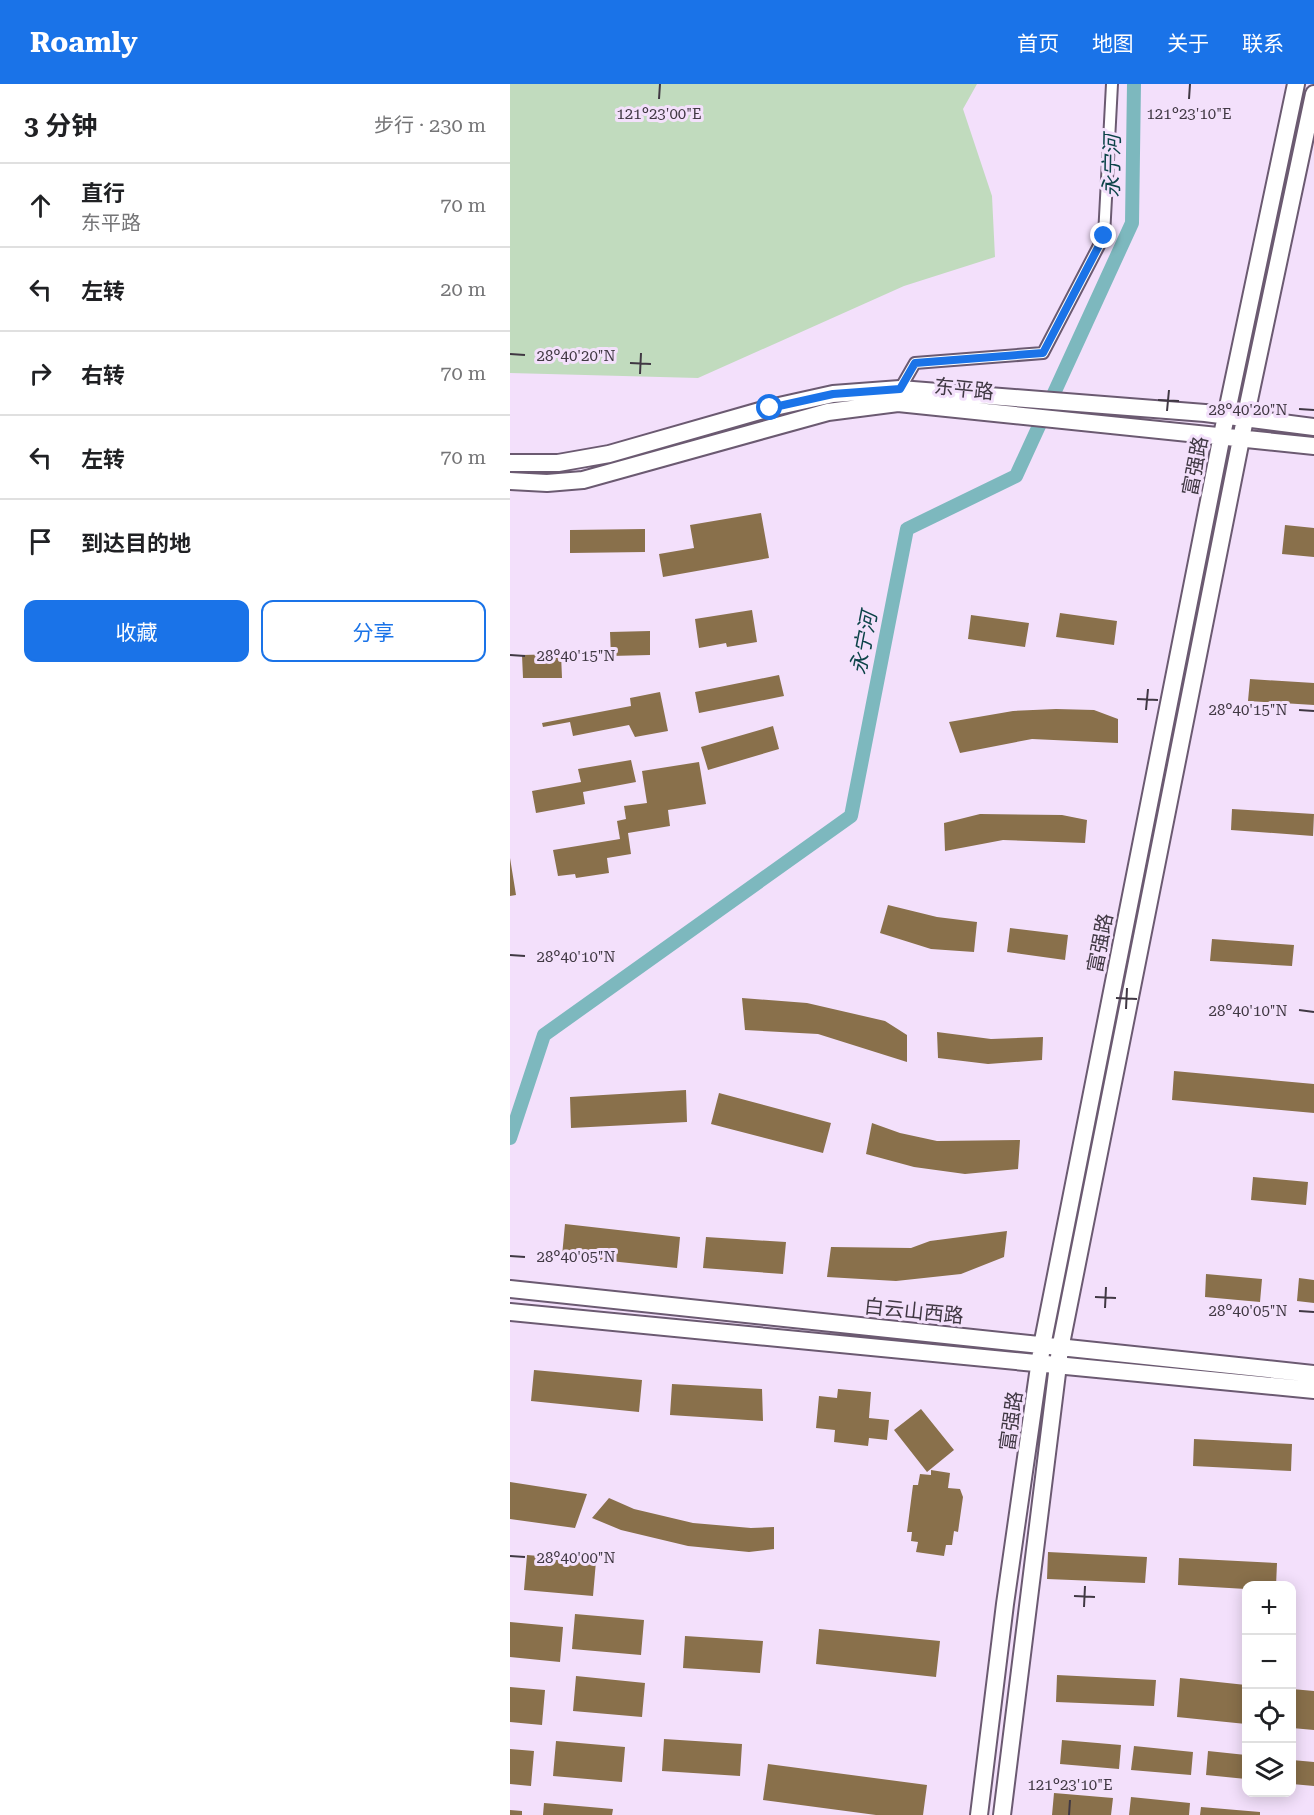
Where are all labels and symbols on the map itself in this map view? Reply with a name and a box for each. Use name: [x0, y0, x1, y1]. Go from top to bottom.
text: 121°23'00"E: [616, 105, 702, 123]
text: 121°23'10"E: [1146, 105, 1232, 123]
water label: 永宁河: [1099, 130, 1125, 198]
route end: [1090, 222, 1116, 248]
text: 28°40'20"N: [536, 347, 616, 365]
street label: 东平路: [933, 374, 995, 404]
route start: [756, 394, 782, 420]
text: 28°40'20"N: [1208, 401, 1288, 419]
street label: 富强路: [1177, 434, 1213, 498]
water label: 永宁河: [846, 606, 883, 676]
text: 28°40'15"N: [536, 647, 616, 665]
text: 28°40'15"N: [1208, 701, 1288, 719]
street label: 富强路: [1082, 911, 1118, 975]
text: 28°40'10"N: [536, 948, 616, 966]
text: 28°40'10"N: [1208, 1002, 1288, 1020]
text: 28°40'05"N: [536, 1248, 616, 1266]
street label: 白云山西路: [863, 1294, 965, 1328]
text: 28°40'05"N: [1208, 1302, 1288, 1320]
street label: 富强路: [995, 1390, 1027, 1452]
text: 28°40'00"N: [536, 1549, 616, 1567]
text: 121°23'10"E: [1027, 1776, 1113, 1794]

